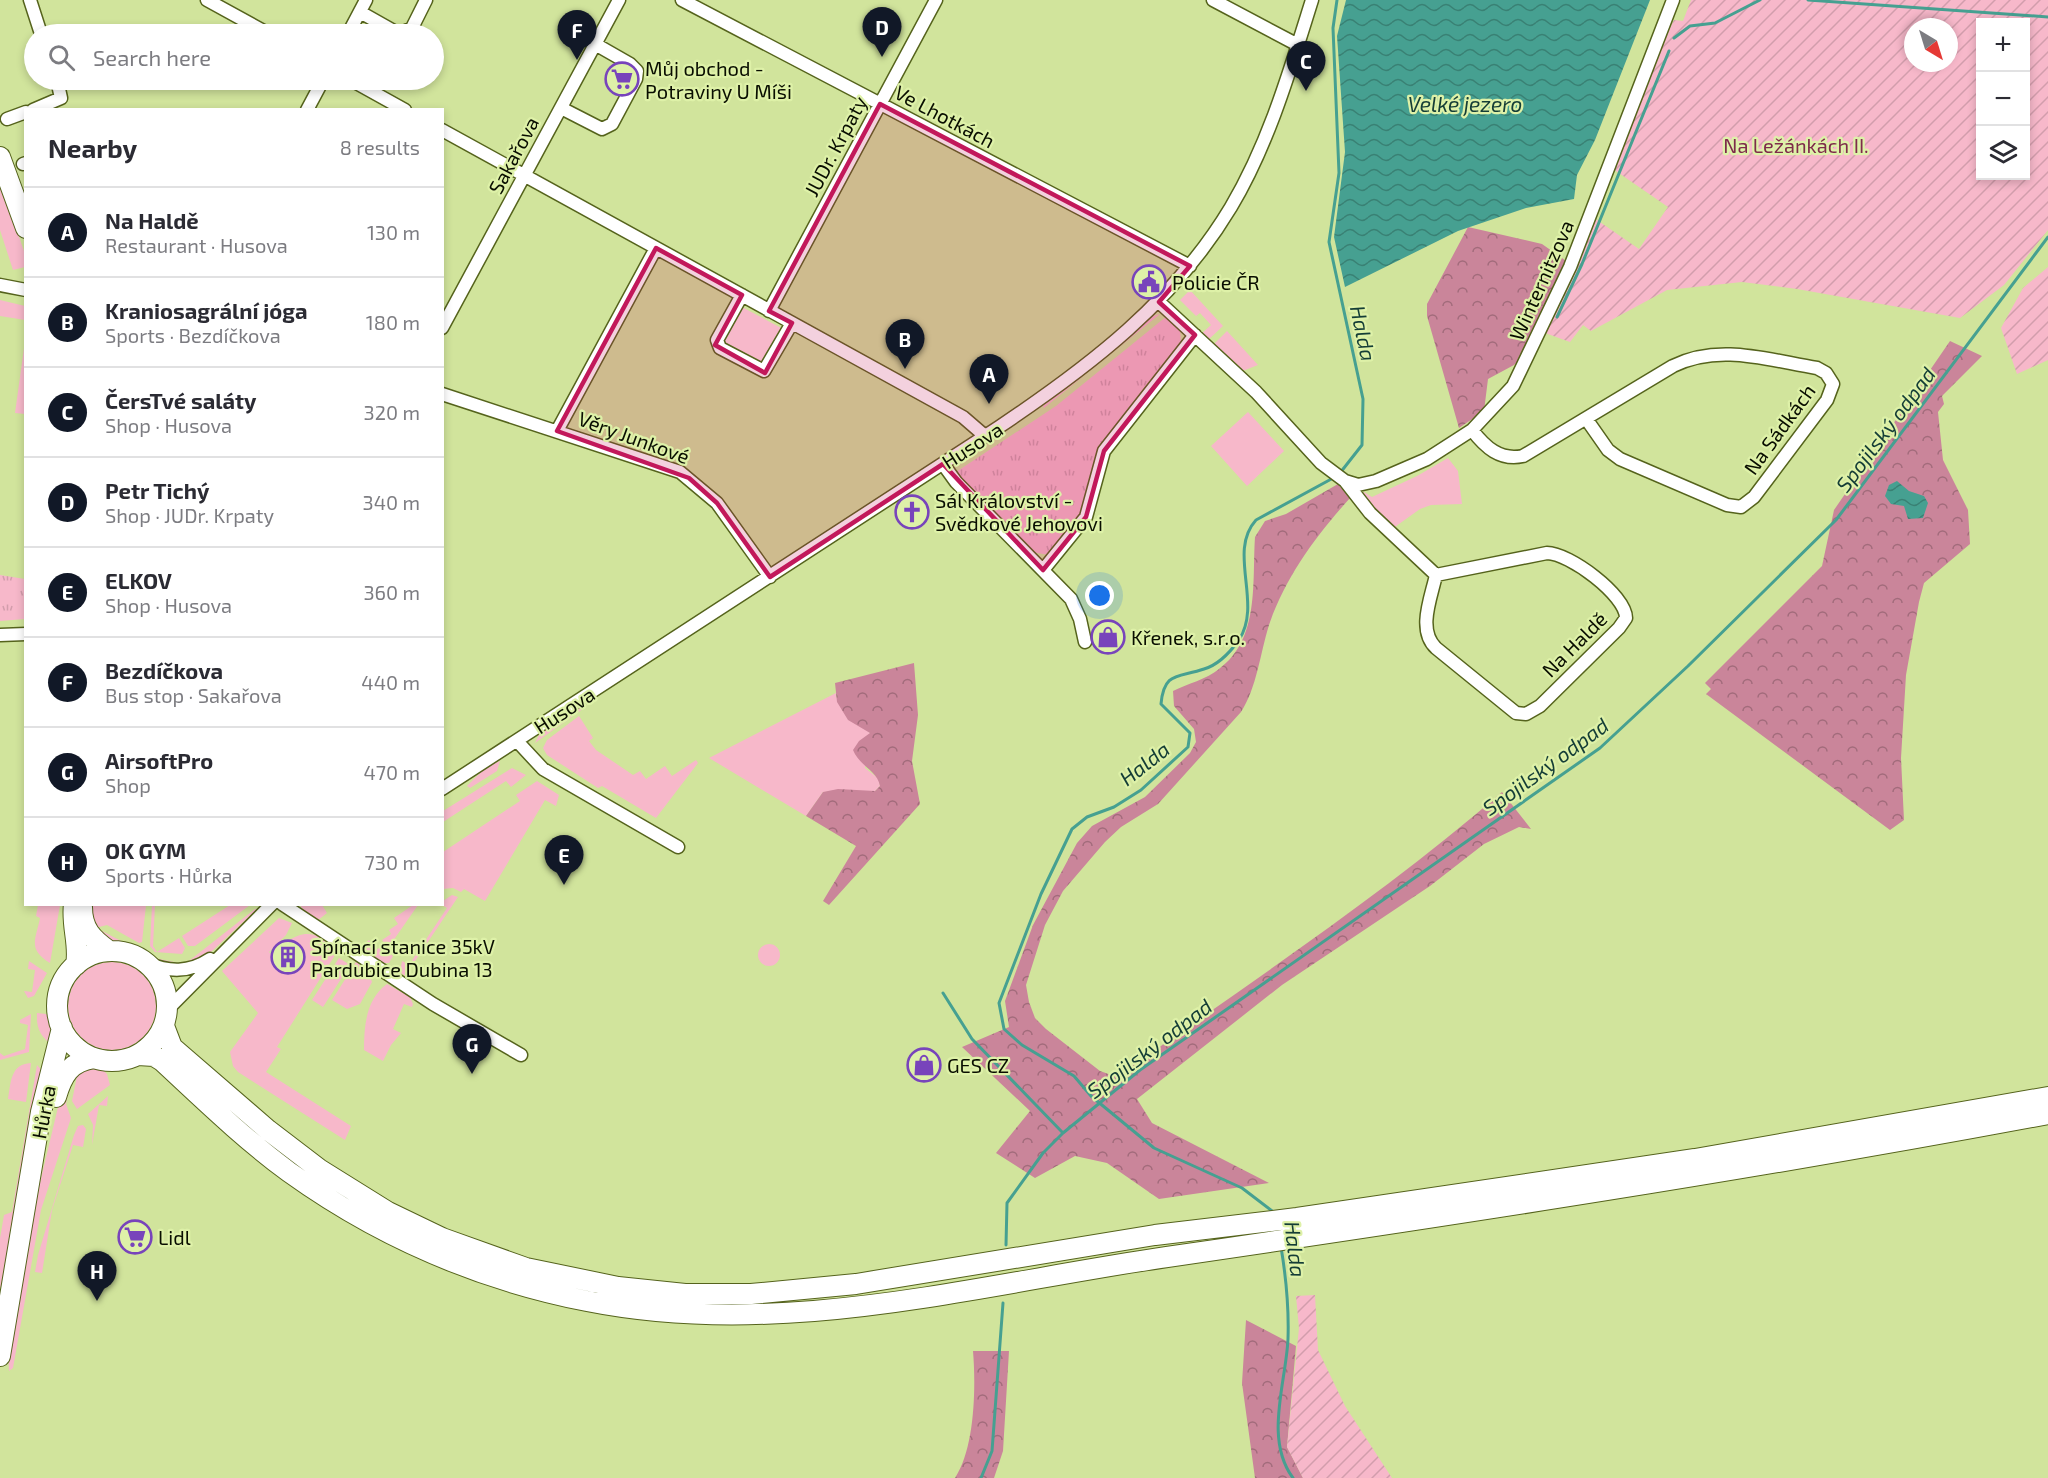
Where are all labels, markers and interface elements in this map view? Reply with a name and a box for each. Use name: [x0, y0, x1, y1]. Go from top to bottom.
pin: D: [862, 8, 902, 57]
pin: F: [558, 10, 596, 60]
north arrow: [1904, 18, 1958, 72]
map controls: [1976, 18, 2030, 180]
button: +: [1976, 18, 2030, 72]
search box: [24, 24, 444, 90]
icon: search: [45, 41, 78, 74]
pin: C: [1286, 42, 1326, 91]
text: Search here: [93, 44, 211, 70]
place label: Můj obchod - Potraviny U Míši: [645, 56, 792, 103]
supermarket icon: Můj obchod - Potraviny U Míši: [604, 61, 640, 97]
button: −: [1976, 72, 2030, 126]
street label: Ve Lhotkách: [891, 80, 999, 152]
street label: JUDr. Krpaty: [799, 91, 872, 200]
water label: Velké jezero: [1408, 91, 1522, 117]
street label: Sakařova: [483, 112, 543, 198]
button: layers: [1976, 126, 2030, 180]
text: Nearby: [48, 132, 137, 163]
park label: Na Ležánkách II.: [1723, 133, 1869, 157]
text: 8 results: [340, 135, 420, 159]
text: Na Haldě: [105, 207, 199, 233]
street label: Winternitzova: [1504, 216, 1578, 344]
text: A: [61, 220, 74, 244]
text: 130 m: [367, 220, 420, 244]
text: Restaurant · Husova: [105, 233, 288, 257]
public building icon: Policie ČR: [1131, 264, 1167, 300]
place label: Policie ČR: [1172, 270, 1260, 294]
text: Kraniosagrální jóga: [105, 297, 308, 323]
water label: Halda: [1346, 303, 1382, 363]
text: B: [61, 310, 74, 334]
text: 180 m: [366, 310, 420, 334]
pin: B: [886, 320, 924, 369]
text: Sports · Bezdíčkova: [105, 323, 281, 347]
pin: A: [970, 354, 1008, 404]
water label: Spojilský odpad: [1830, 362, 1941, 497]
street label: Na Sádkách: [1738, 379, 1820, 479]
text: ČersTvé saláty: [105, 387, 256, 413]
text: C: [62, 400, 73, 424]
text: 320 m: [364, 400, 420, 424]
street label: Věry Junkové: [575, 406, 693, 468]
text: Shop · Husova: [105, 413, 232, 437]
street label: Husova: [937, 417, 1007, 473]
text: Petr Tichý: [105, 477, 209, 503]
place label: Sál Království - Svědkové Jehovovi: [935, 488, 1103, 535]
text: D: [61, 490, 74, 514]
text: 340 m: [363, 490, 420, 514]
church icon: Sál Království - Svědkové Jehovovi: [894, 494, 930, 530]
text: Shop · JUDr. Krpaty: [105, 503, 274, 527]
text: ELKOV: [105, 567, 172, 593]
text: E: [62, 580, 73, 604]
text: 360 m: [363, 580, 420, 604]
your location: [1085, 581, 1114, 610]
text: Shop · Husova: [105, 593, 232, 617]
street label: Na Haldě: [1537, 607, 1611, 681]
shop icon: Křenek, s.r.o.: [1090, 619, 1126, 655]
place label: Křenek, s.r.o.: [1131, 625, 1245, 649]
text: Bezdíčkova: [105, 657, 223, 683]
text: F: [62, 670, 73, 694]
text: 440 m: [361, 670, 420, 694]
street label: Husova: [529, 682, 599, 738]
text: Bus stop · Sakařova: [105, 683, 282, 707]
water label: Spojilský odpad: [1477, 712, 1613, 821]
water label: Halda: [1114, 736, 1174, 790]
text: AirsoftPro: [105, 747, 213, 773]
text: G: [61, 760, 74, 784]
text: 470 m: [363, 760, 420, 784]
text: Shop: [105, 773, 151, 797]
pin: E: [544, 836, 584, 885]
text: OK GYM: [105, 837, 186, 863]
text: H: [61, 850, 74, 874]
text: 730 m: [365, 850, 420, 874]
text: Sports · Hůrka: [105, 863, 233, 887]
place label: Spínací stanice 35kV Pardubice Dubina 13: [311, 934, 495, 981]
building icon: Spínací stanice 35kV Pardubice Dubina 13: [270, 939, 306, 975]
water label: Spojilský odpad: [1082, 993, 1217, 1104]
pin: G: [452, 1024, 492, 1074]
shop icon: GES CZ: [906, 1047, 942, 1083]
place label: GES CZ: [947, 1053, 1009, 1077]
street label: Hůrka: [26, 1083, 60, 1141]
supermarket icon: Lidl: [117, 1219, 153, 1255]
water label: Halda: [1280, 1220, 1312, 1278]
place label: Lidl: [158, 1225, 191, 1249]
pin: H: [78, 1252, 116, 1301]

